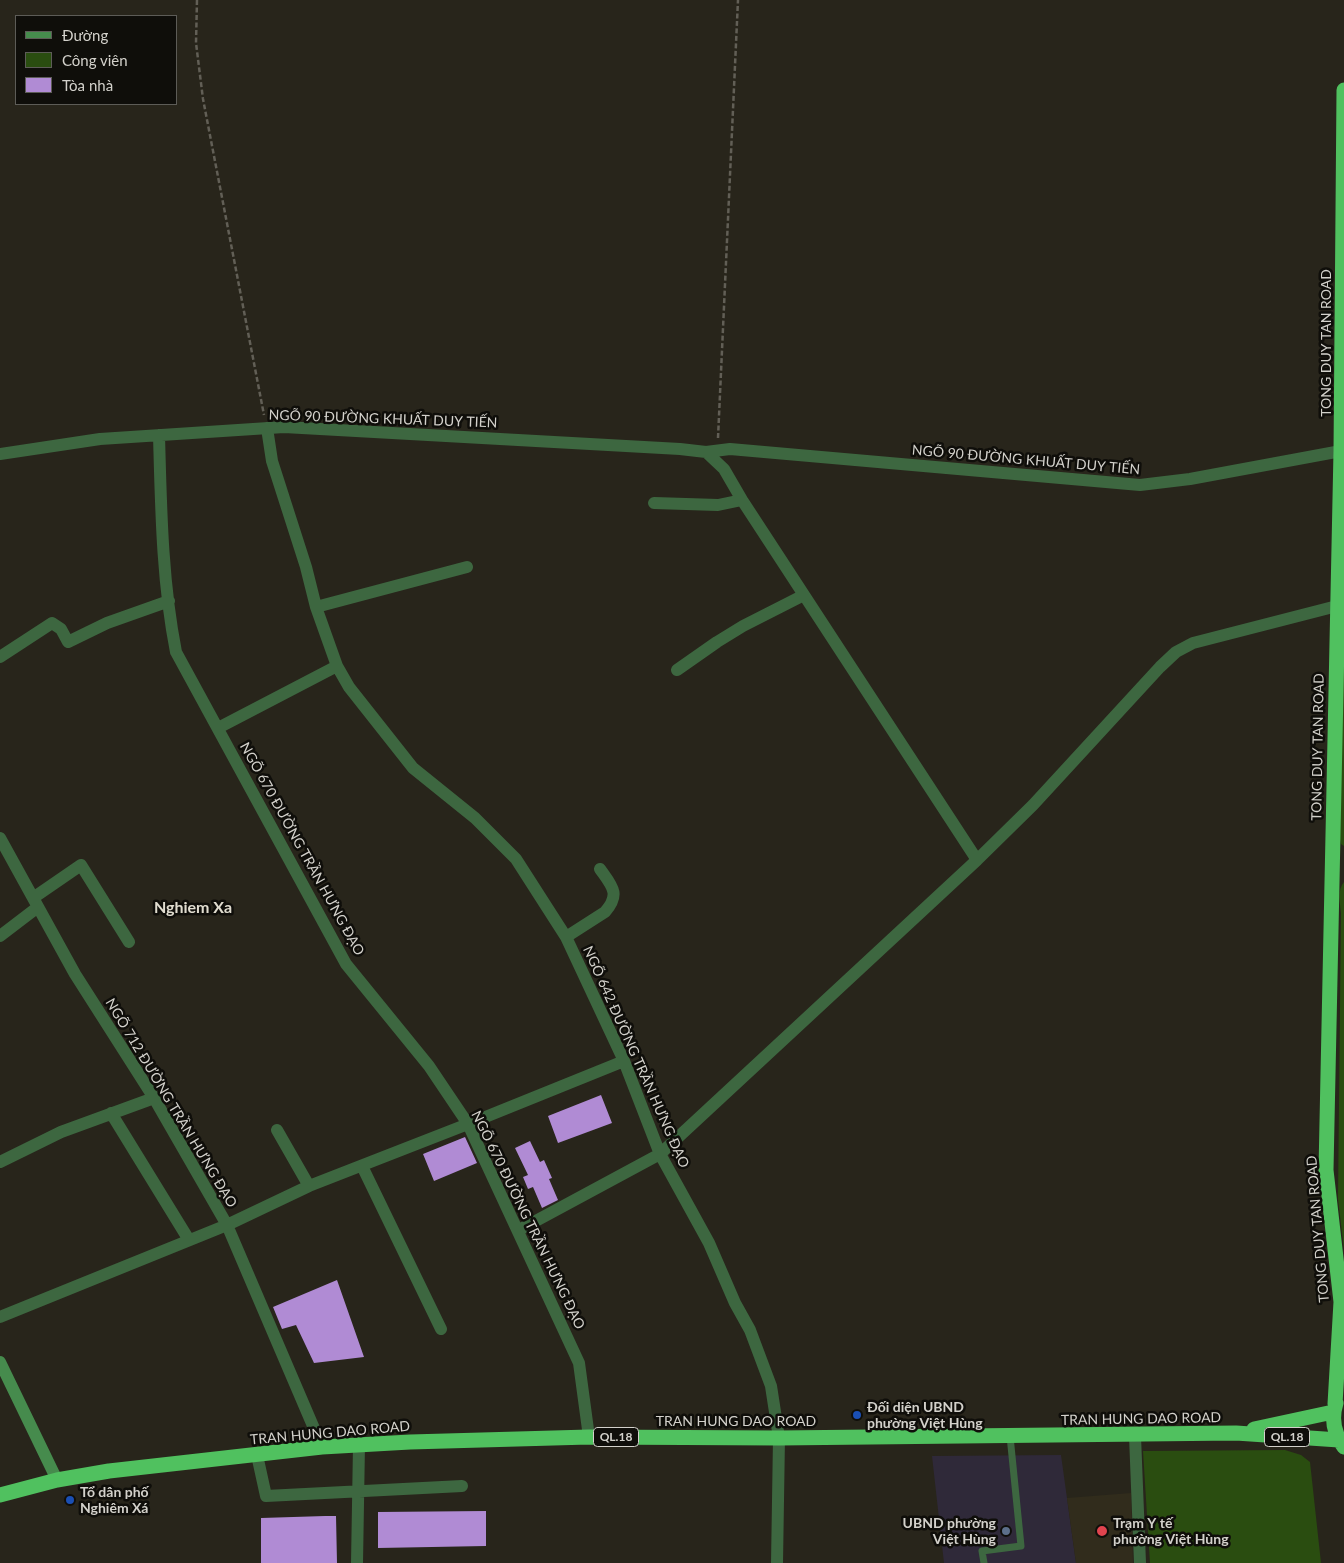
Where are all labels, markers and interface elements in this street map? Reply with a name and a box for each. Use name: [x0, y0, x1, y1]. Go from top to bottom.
legend: [15, 15, 178, 105]
text: Đường: [62, 26, 108, 44]
text: Công viên: [62, 51, 128, 69]
text: Tòa nhà: [62, 76, 113, 94]
street label: TONG DUY TAN ROAD: [1318, 269, 1334, 417]
street label: NGÕ 90 ĐƯỜNG KHUẤT DUY TIẾN: [268, 407, 498, 431]
street label: NGÕ 90 ĐƯỜNG KHUẤT DUY TIẾN: [911, 442, 1141, 478]
street label: TONG DUY TAN ROAD: [1308, 673, 1328, 821]
street label: NGÕ 670 ĐƯỜNG TRẦN HƯNG ĐẠO: [236, 740, 368, 958]
district label: Nghiem Xa: [154, 898, 232, 918]
street label: NGÕ 642 ĐƯỜNG TRẦN HƯNG ĐẠO: [579, 943, 693, 1171]
street label: NGÕ 712 ĐƯỜNG TRẦN HƯNG ĐẠO: [102, 995, 240, 1211]
street label: NGÕ 670 ĐƯỜNG TRẦN HƯNG ĐẠO: [468, 1108, 588, 1332]
street label: TONG DUY TAN ROAD: [1303, 1155, 1333, 1303]
place label: Đối diện UBND phường Việt Hùng: [867, 1399, 983, 1431]
marker: Đối diện UBND phường Việt Hùng: [851, 1409, 863, 1421]
street label: TRAN HUNG DAO ROAD: [1061, 1409, 1221, 1429]
street label: TRAN HUNG DAO ROAD: [656, 1413, 816, 1429]
street label: TRAN HUNG DAO ROAD: [249, 1418, 411, 1448]
road number: QL.18: [594, 1428, 638, 1446]
road number: QL.18: [1264, 1428, 1310, 1446]
place label: Tổ dân phố Nghiêm Xá: [80, 1484, 149, 1516]
marker: Tổ dân phố Nghiêm Xá: [64, 1494, 76, 1506]
place label: UBND phường Việt Hùng: [903, 1515, 996, 1548]
place label: Trạm Y tế phường Việt Hùng: [1113, 1515, 1229, 1548]
marker: Trạm Y tế phường Việt Hùng: [1095, 1524, 1109, 1538]
marker: UBND phường Việt Hùng: [1000, 1525, 1012, 1537]

